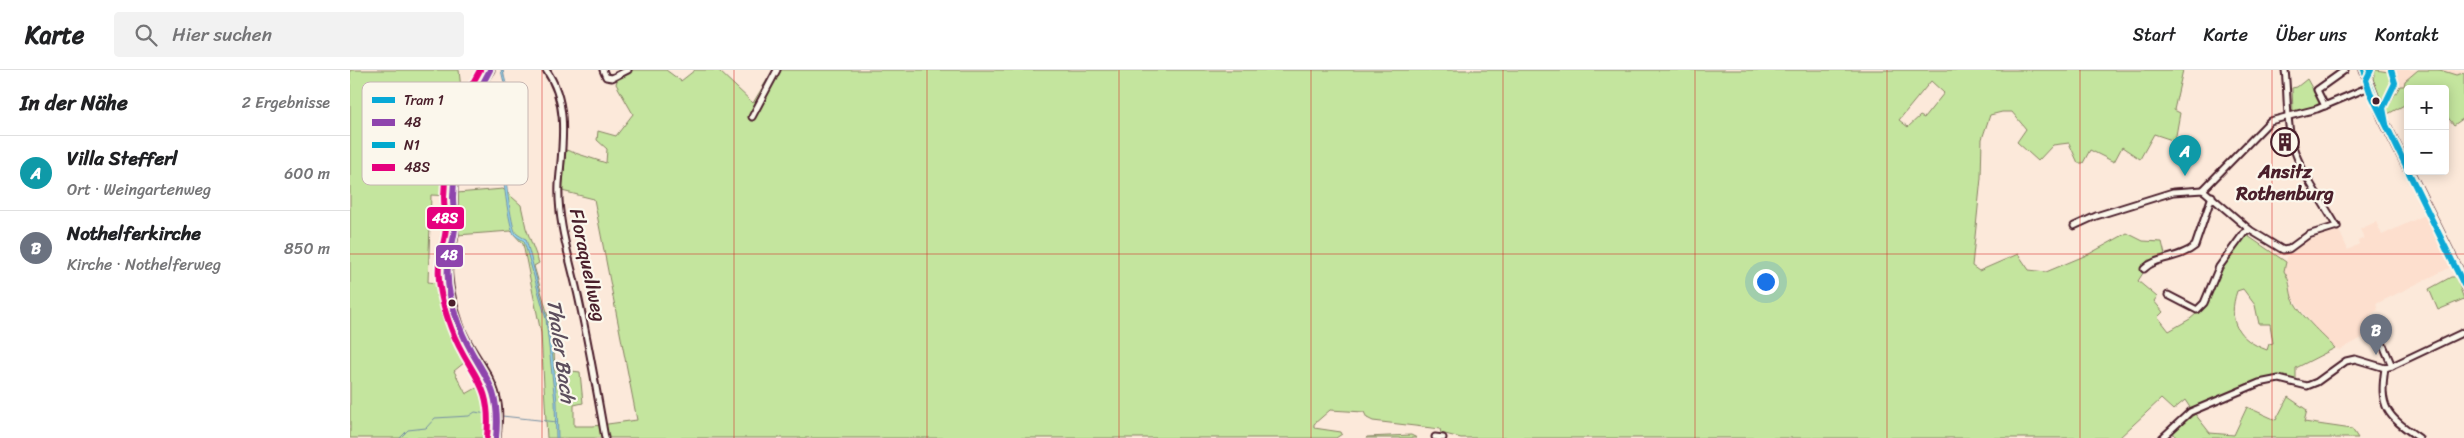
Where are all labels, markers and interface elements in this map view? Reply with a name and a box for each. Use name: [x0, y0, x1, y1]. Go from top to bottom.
search box: [114, 12, 464, 57]
text: Karte: [25, 14, 84, 56]
text: Hier suchen: [172, 18, 272, 51]
text: Start: [2133, 19, 2176, 51]
text: Karte: [2204, 19, 2248, 51]
text: Über uns: [2276, 19, 2347, 51]
text: Kontakt: [2375, 19, 2439, 51]
icon: search: [132, 21, 160, 49]
legend: [362, 82, 528, 185]
text: In der Nähe: [20, 84, 128, 122]
map controls: [2404, 85, 2449, 175]
button: +: [2404, 85, 2449, 130]
text: 2 Ergebnisse: [242, 88, 330, 117]
text: Tram 1: [404, 88, 444, 113]
unlabelled marker: [2371, 96, 2381, 106]
text: 48: [404, 110, 422, 135]
building icon: Ansitz Rothenburg: [2270, 127, 2300, 157]
button: −: [2404, 130, 2449, 175]
text: N1: [404, 133, 420, 158]
pin: A: [2169, 135, 2201, 176]
text: Villa Stefferl: [67, 142, 177, 175]
text: 48S: [404, 155, 430, 180]
place label: Ansitz Rothenburg: [2235, 155, 2334, 210]
text: A: [31, 159, 41, 188]
text: 600 m: [284, 159, 330, 188]
text: Ort · Weingartenweg: [67, 175, 211, 204]
street label: Floraquellweg: [560, 205, 616, 325]
line badge: 48S: [426, 206, 465, 230]
text: 48S: [431, 206, 458, 231]
text: Nothelferkirche: [67, 217, 201, 250]
text: B: [31, 234, 41, 263]
text: 850 m: [284, 234, 330, 263]
text: 48: [439, 243, 458, 268]
line badge: 48: [435, 244, 464, 268]
text: Kirche · Nothelferweg: [67, 250, 221, 279]
your location: [1753, 269, 1779, 295]
water label: Thaler Bach: [536, 297, 586, 407]
unlabelled marker: [447, 298, 457, 308]
pin: B: [2360, 314, 2392, 355]

